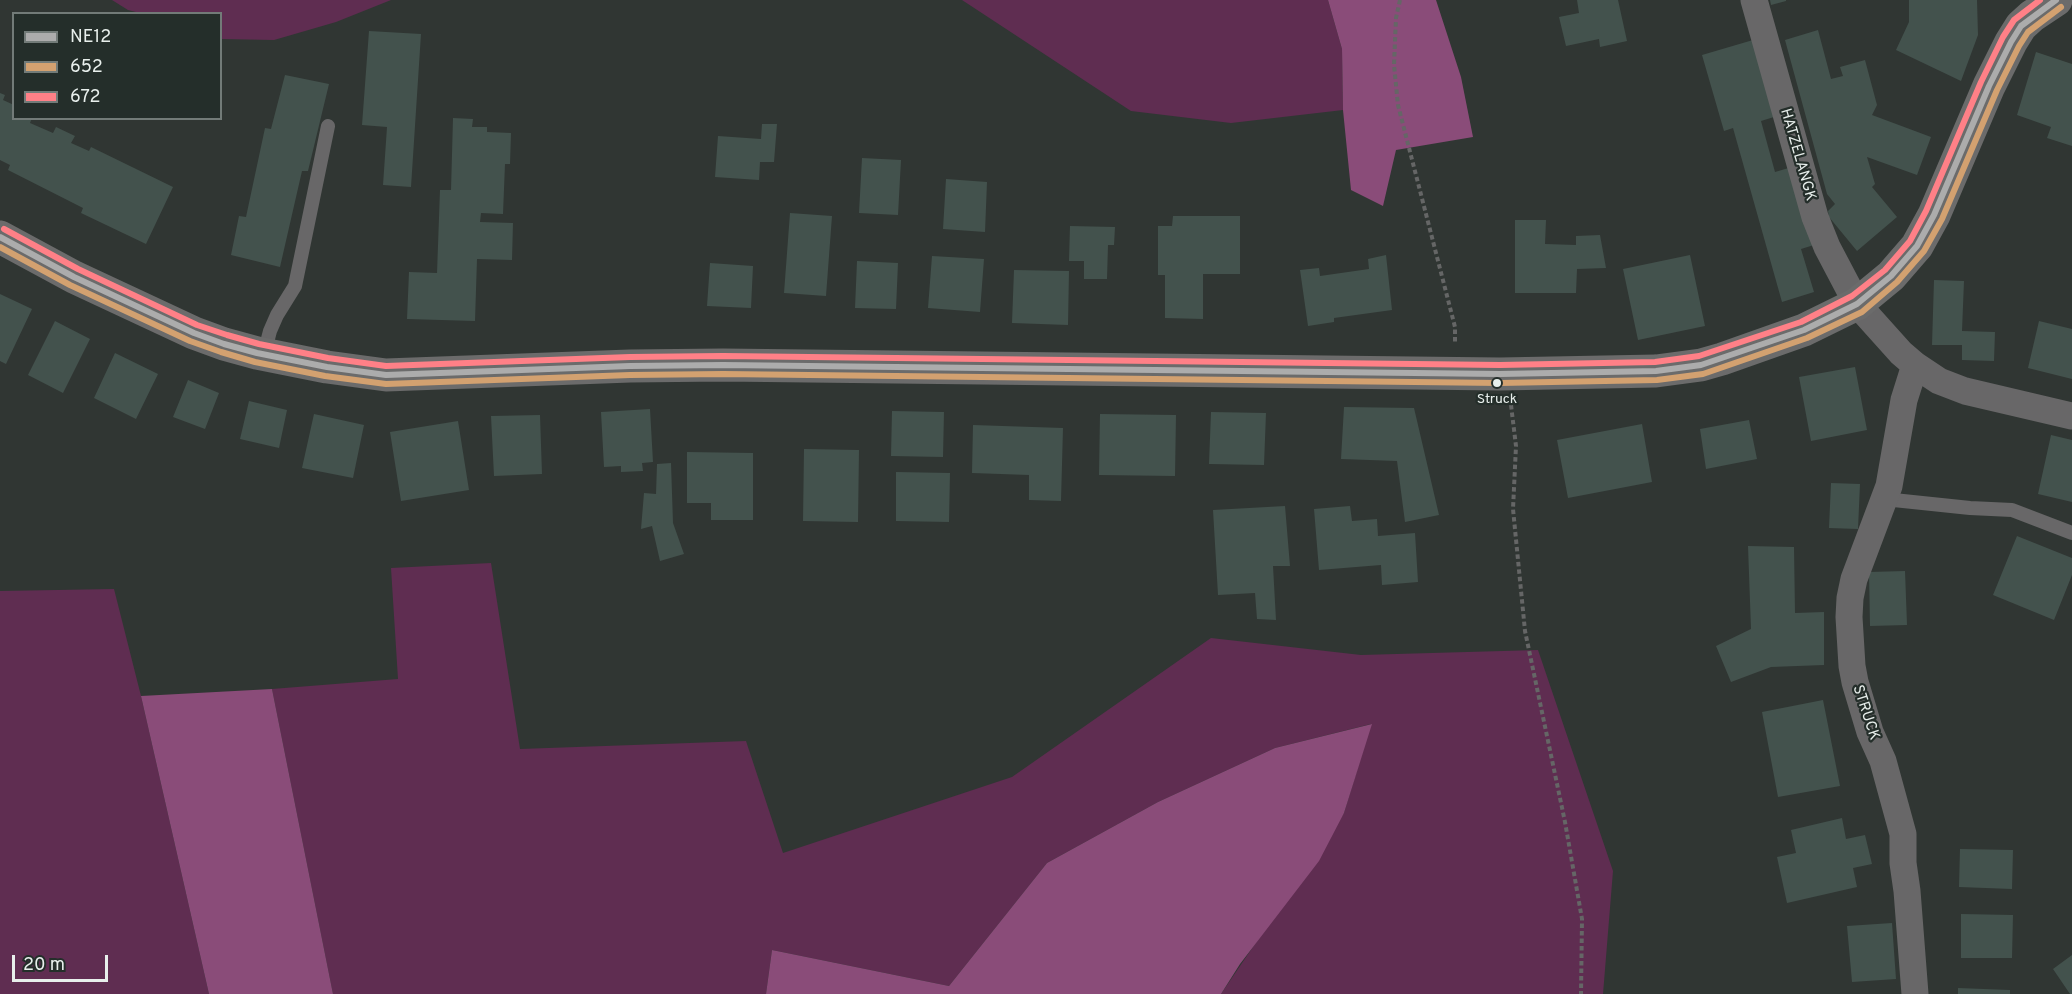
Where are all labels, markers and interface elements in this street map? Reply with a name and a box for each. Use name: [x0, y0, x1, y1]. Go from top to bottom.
legend: [12, 12, 222, 120]
text: NE12: [70, 26, 111, 49]
text: 652: [70, 56, 103, 79]
text: 672: [70, 86, 101, 109]
street label: HATZELANGK: [1775, 107, 1819, 203]
marker: Struck: [1491, 377, 1503, 389]
place label: Struck: [1477, 392, 1517, 408]
street label: STRUCK: [1848, 683, 1882, 743]
scale bar: [15, 943, 111, 981]
text: 20 m: [23, 954, 65, 977]

